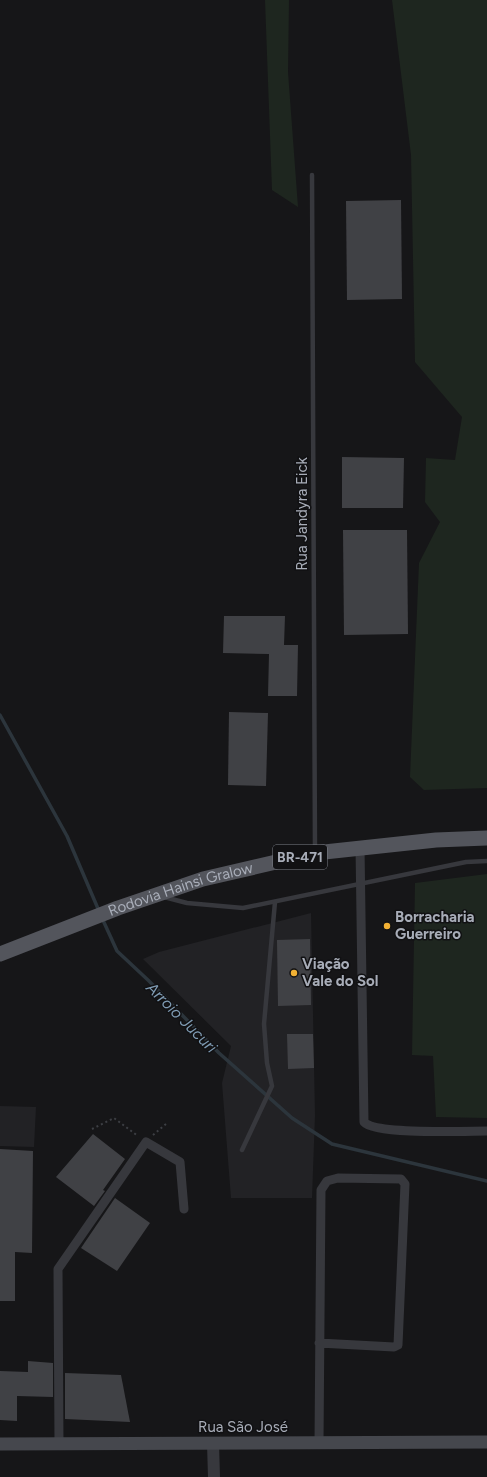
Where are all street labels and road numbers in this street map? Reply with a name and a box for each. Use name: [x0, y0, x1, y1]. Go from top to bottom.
street label: Rua Jandyra Eick: [293, 456, 311, 571]
road number: BR-471: [273, 845, 327, 869]
street label: Rodovia Hainsi Gralow: [105, 859, 255, 920]
street label: Rua São José: [198, 1418, 288, 1436]

